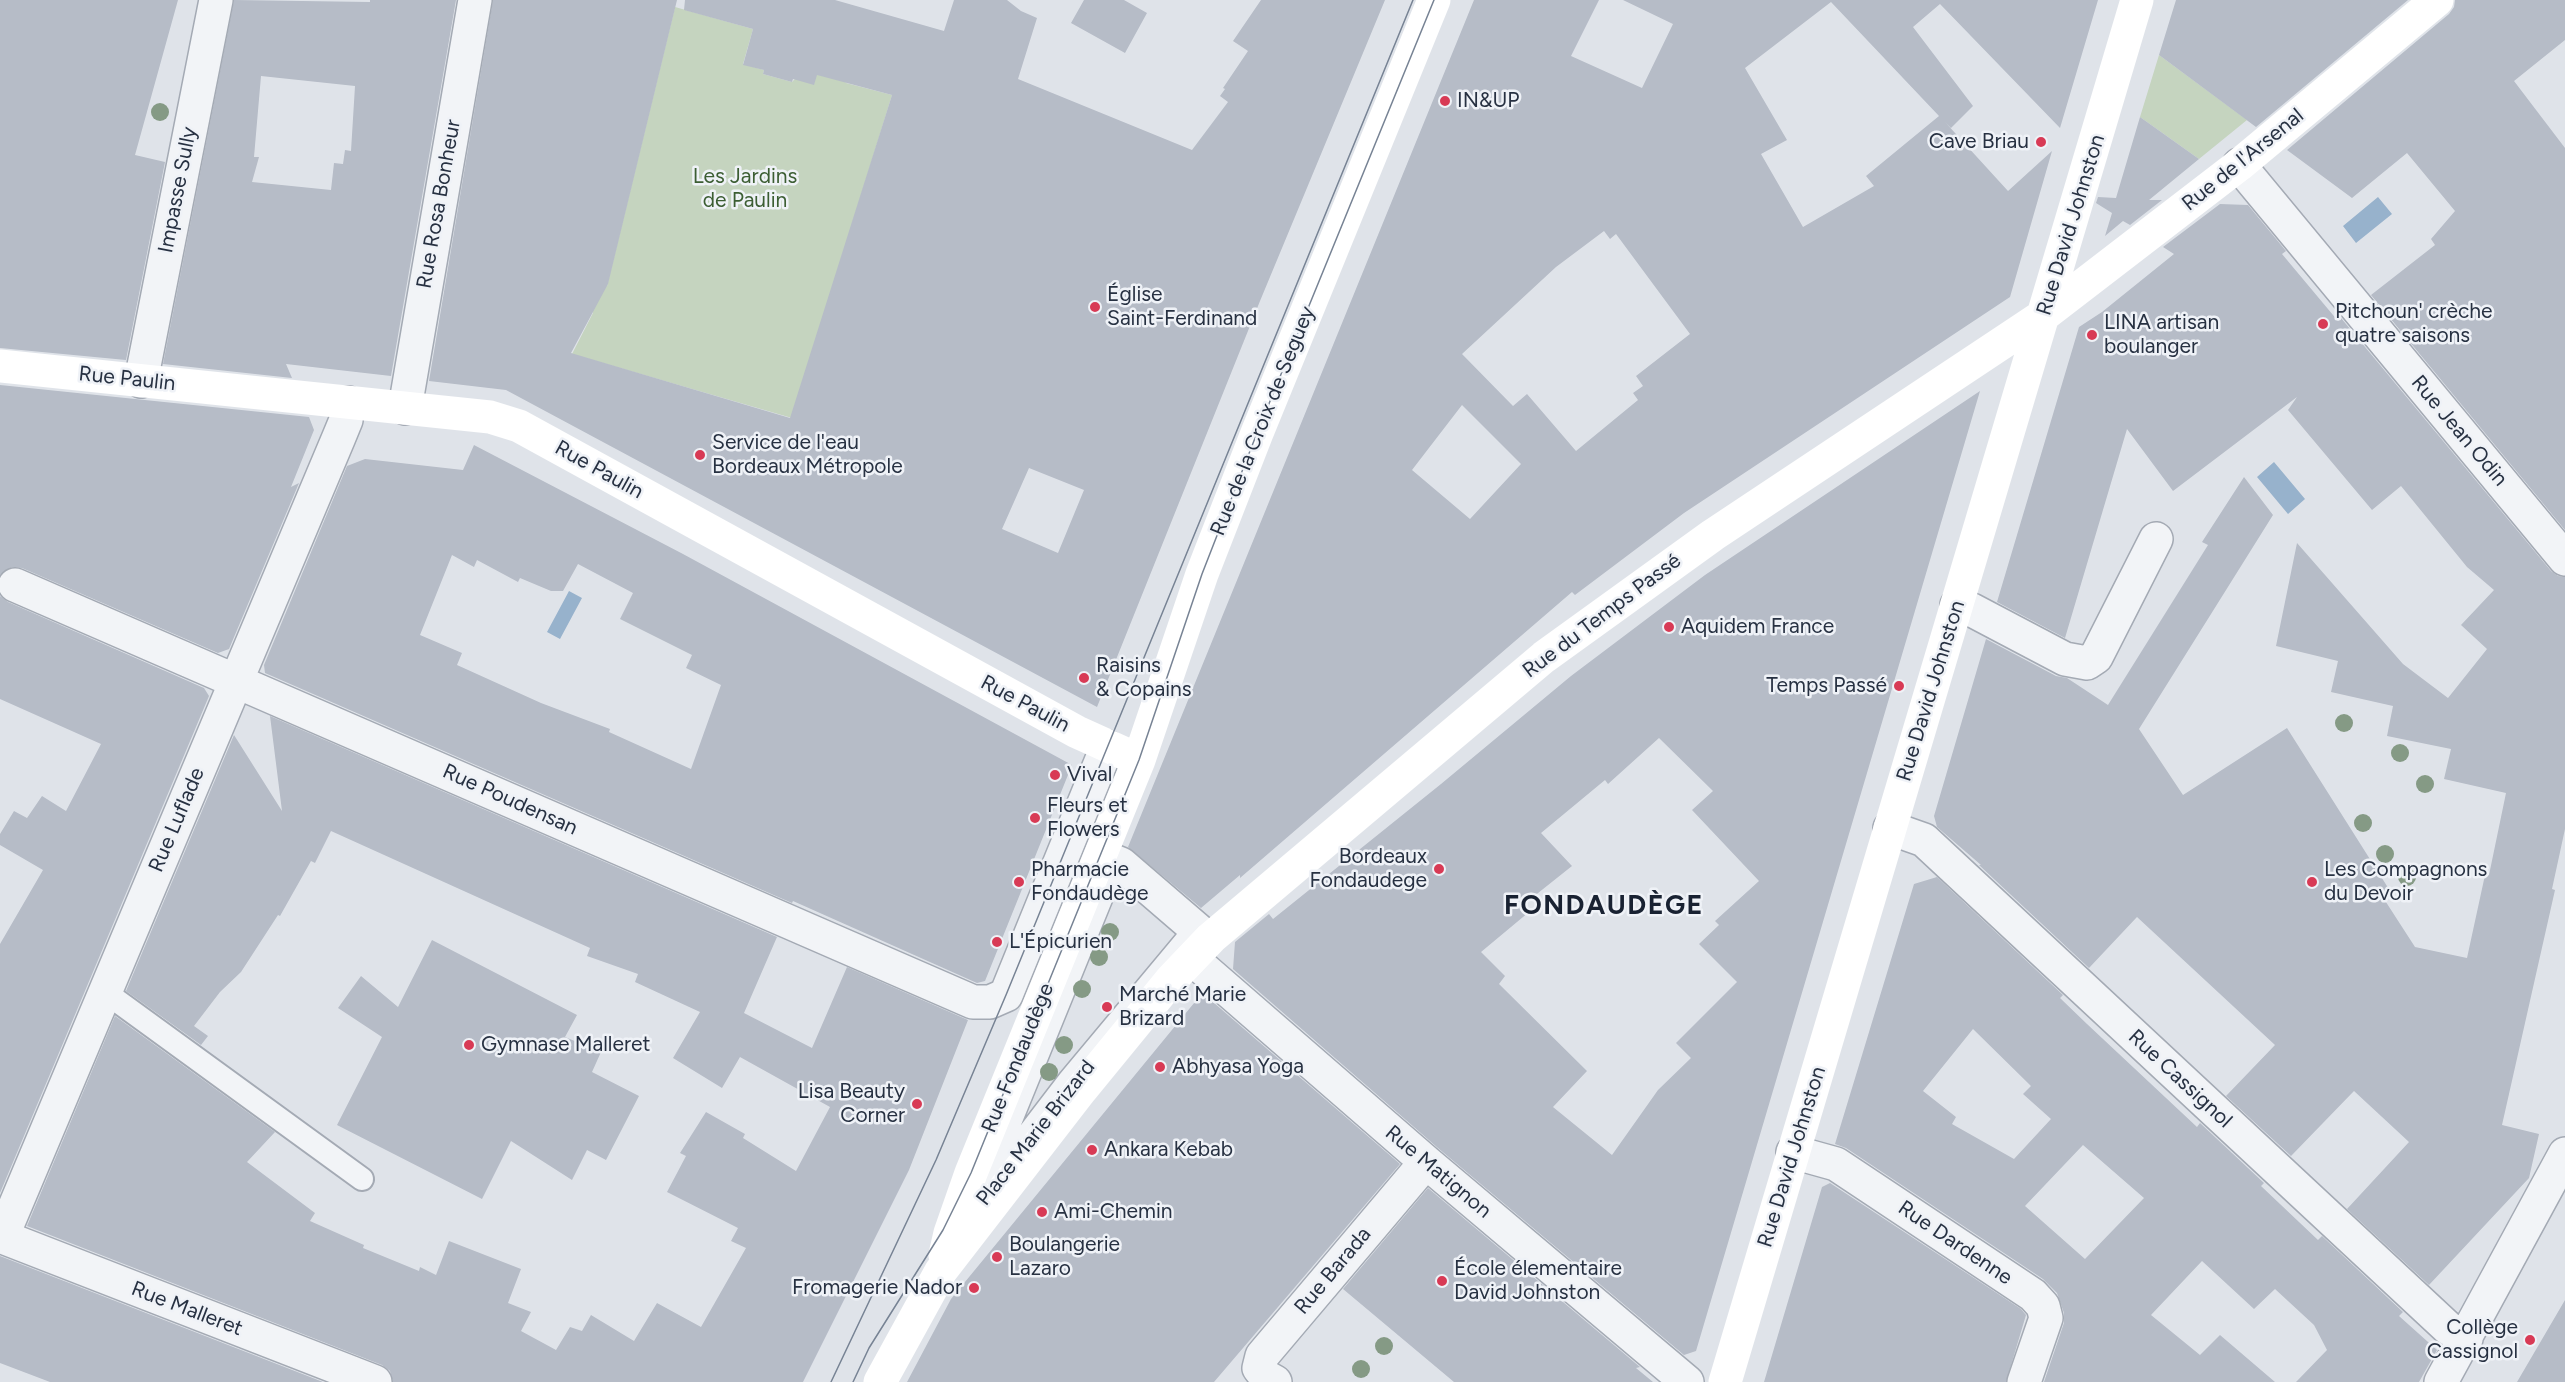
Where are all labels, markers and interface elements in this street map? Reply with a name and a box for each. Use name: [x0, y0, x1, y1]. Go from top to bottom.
place label: IN&UP: [1457, 88, 1519, 114]
marker: IN&UP: [1438, 94, 1452, 108]
street label: Rue de l'Arsenal: [2177, 103, 2309, 217]
street label: Rue Rosa Bonheur: [412, 117, 466, 291]
street label: Impasse Sully: [153, 125, 203, 255]
place label: Cave Briau: [1929, 129, 2029, 155]
street label: Rue David Johnston: [2031, 132, 2111, 318]
marker: Cave Briau: [2034, 135, 2048, 149]
park label: Les Jardins de Paulin: [693, 164, 797, 214]
place label: Église Saint-Ferdinand: [1107, 282, 1257, 332]
place label: Pitchoun' crèche quatre saisons: [2335, 299, 2492, 349]
marker: Église Saint-Ferdinand: [1088, 300, 1102, 314]
street label: Rue de la Croix de Seguey: [1205, 303, 1321, 539]
place label: LINA artisan boulanger: [2104, 310, 2219, 360]
marker: Pitchoun' crèche quatre saisons: [2316, 317, 2330, 331]
marker: LINA artisan boulanger: [2085, 328, 2099, 342]
street label: Rue Paulin: [77, 361, 177, 397]
street label: Rue Jean Odin: [2405, 371, 2513, 491]
place label: Service de l'eau Bordeaux Métropole: [712, 430, 903, 480]
street label: Rue Paulin: [550, 435, 648, 505]
marker: Service de l'eau Bordeaux Métropole: [693, 448, 707, 462]
street label: Rue du Temps Passé: [1518, 548, 1686, 684]
street label: Rue David Johnston: [1891, 598, 1971, 784]
place label: Aquidem France: [1681, 614, 1834, 640]
marker: Aquidem France: [1662, 620, 1676, 634]
place label: Raisins & Copains: [1096, 653, 1192, 703]
street label: Rue Paulin: [976, 670, 1074, 738]
marker: Raisins & Copains: [1077, 671, 1091, 685]
place label: Temps Passé: [1766, 673, 1887, 699]
marker: Temps Passé: [1892, 679, 1906, 693]
street label: Rue Poudensan: [439, 759, 581, 841]
place label: Vival: [1067, 762, 1112, 788]
street label: Rue Luflade: [144, 764, 210, 876]
marker: Vival: [1048, 768, 1062, 782]
place label: Fleurs et Flowers: [1047, 793, 1128, 843]
marker: Fleurs et Flowers: [1028, 811, 1042, 825]
place label: Bordeaux Fondaudege: [1310, 844, 1427, 894]
place label: Pharmacie Fondaudège: [1031, 857, 1148, 907]
place label: Les Compagnons du Devoir: [2324, 857, 2487, 907]
marker: Bordeaux Fondaudege: [1432, 862, 1446, 876]
marker: Pharmacie Fondaudège: [1012, 875, 1026, 889]
marker: Les Compagnons du Devoir: [2305, 875, 2319, 889]
district label: FONDAUDÈGE: [1504, 890, 1704, 922]
place label: L'Épicurien: [1009, 929, 1112, 955]
marker: L'Épicurien: [990, 935, 1004, 949]
street label: Rue Fondaudège: [977, 980, 1059, 1136]
place label: Marché Marie Brizard: [1119, 982, 1246, 1032]
marker: Marché Marie Brizard: [1100, 1000, 1114, 1014]
street label: Rue Cassignol: [2123, 1025, 2237, 1133]
place label: Gymnase Malleret: [481, 1032, 650, 1058]
marker: Gymnase Malleret: [462, 1038, 476, 1052]
place label: Abhyasa Yoga: [1172, 1054, 1304, 1080]
street label: Place Marie Brizard: [971, 1055, 1101, 1211]
marker: Abhyasa Yoga: [1153, 1060, 1167, 1074]
street label: Rue David Johnston: [1752, 1064, 1832, 1250]
place label: Lisa Beauty Corner: [798, 1079, 905, 1129]
marker: Lisa Beauty Corner: [910, 1097, 924, 1111]
street label: Rue Matignon: [1380, 1120, 1496, 1224]
place label: Ankara Kebab: [1104, 1137, 1233, 1163]
marker: Ankara Kebab: [1085, 1143, 1099, 1157]
street label: Rue Dardenne: [1893, 1196, 2017, 1290]
place label: Ami-Chemin: [1054, 1199, 1173, 1225]
marker: Ami-Chemin: [1035, 1205, 1049, 1219]
street label: Rue Barada: [1289, 1222, 1377, 1320]
place label: Boulangerie Lazaro: [1009, 1232, 1120, 1282]
marker: Boulangerie Lazaro: [990, 1250, 1004, 1264]
place label: École élementaire David Johnston: [1454, 1256, 1622, 1306]
marker: École élementaire David Johnston: [1435, 1274, 1449, 1288]
place label: Fromagerie Nador: [792, 1275, 962, 1301]
street label: Rue Malleret: [128, 1276, 246, 1342]
marker: Fromagerie Nador: [967, 1281, 981, 1295]
place label: Collège Cassignol: [2427, 1315, 2518, 1365]
marker: Collège Cassignol: [2523, 1333, 2537, 1347]

